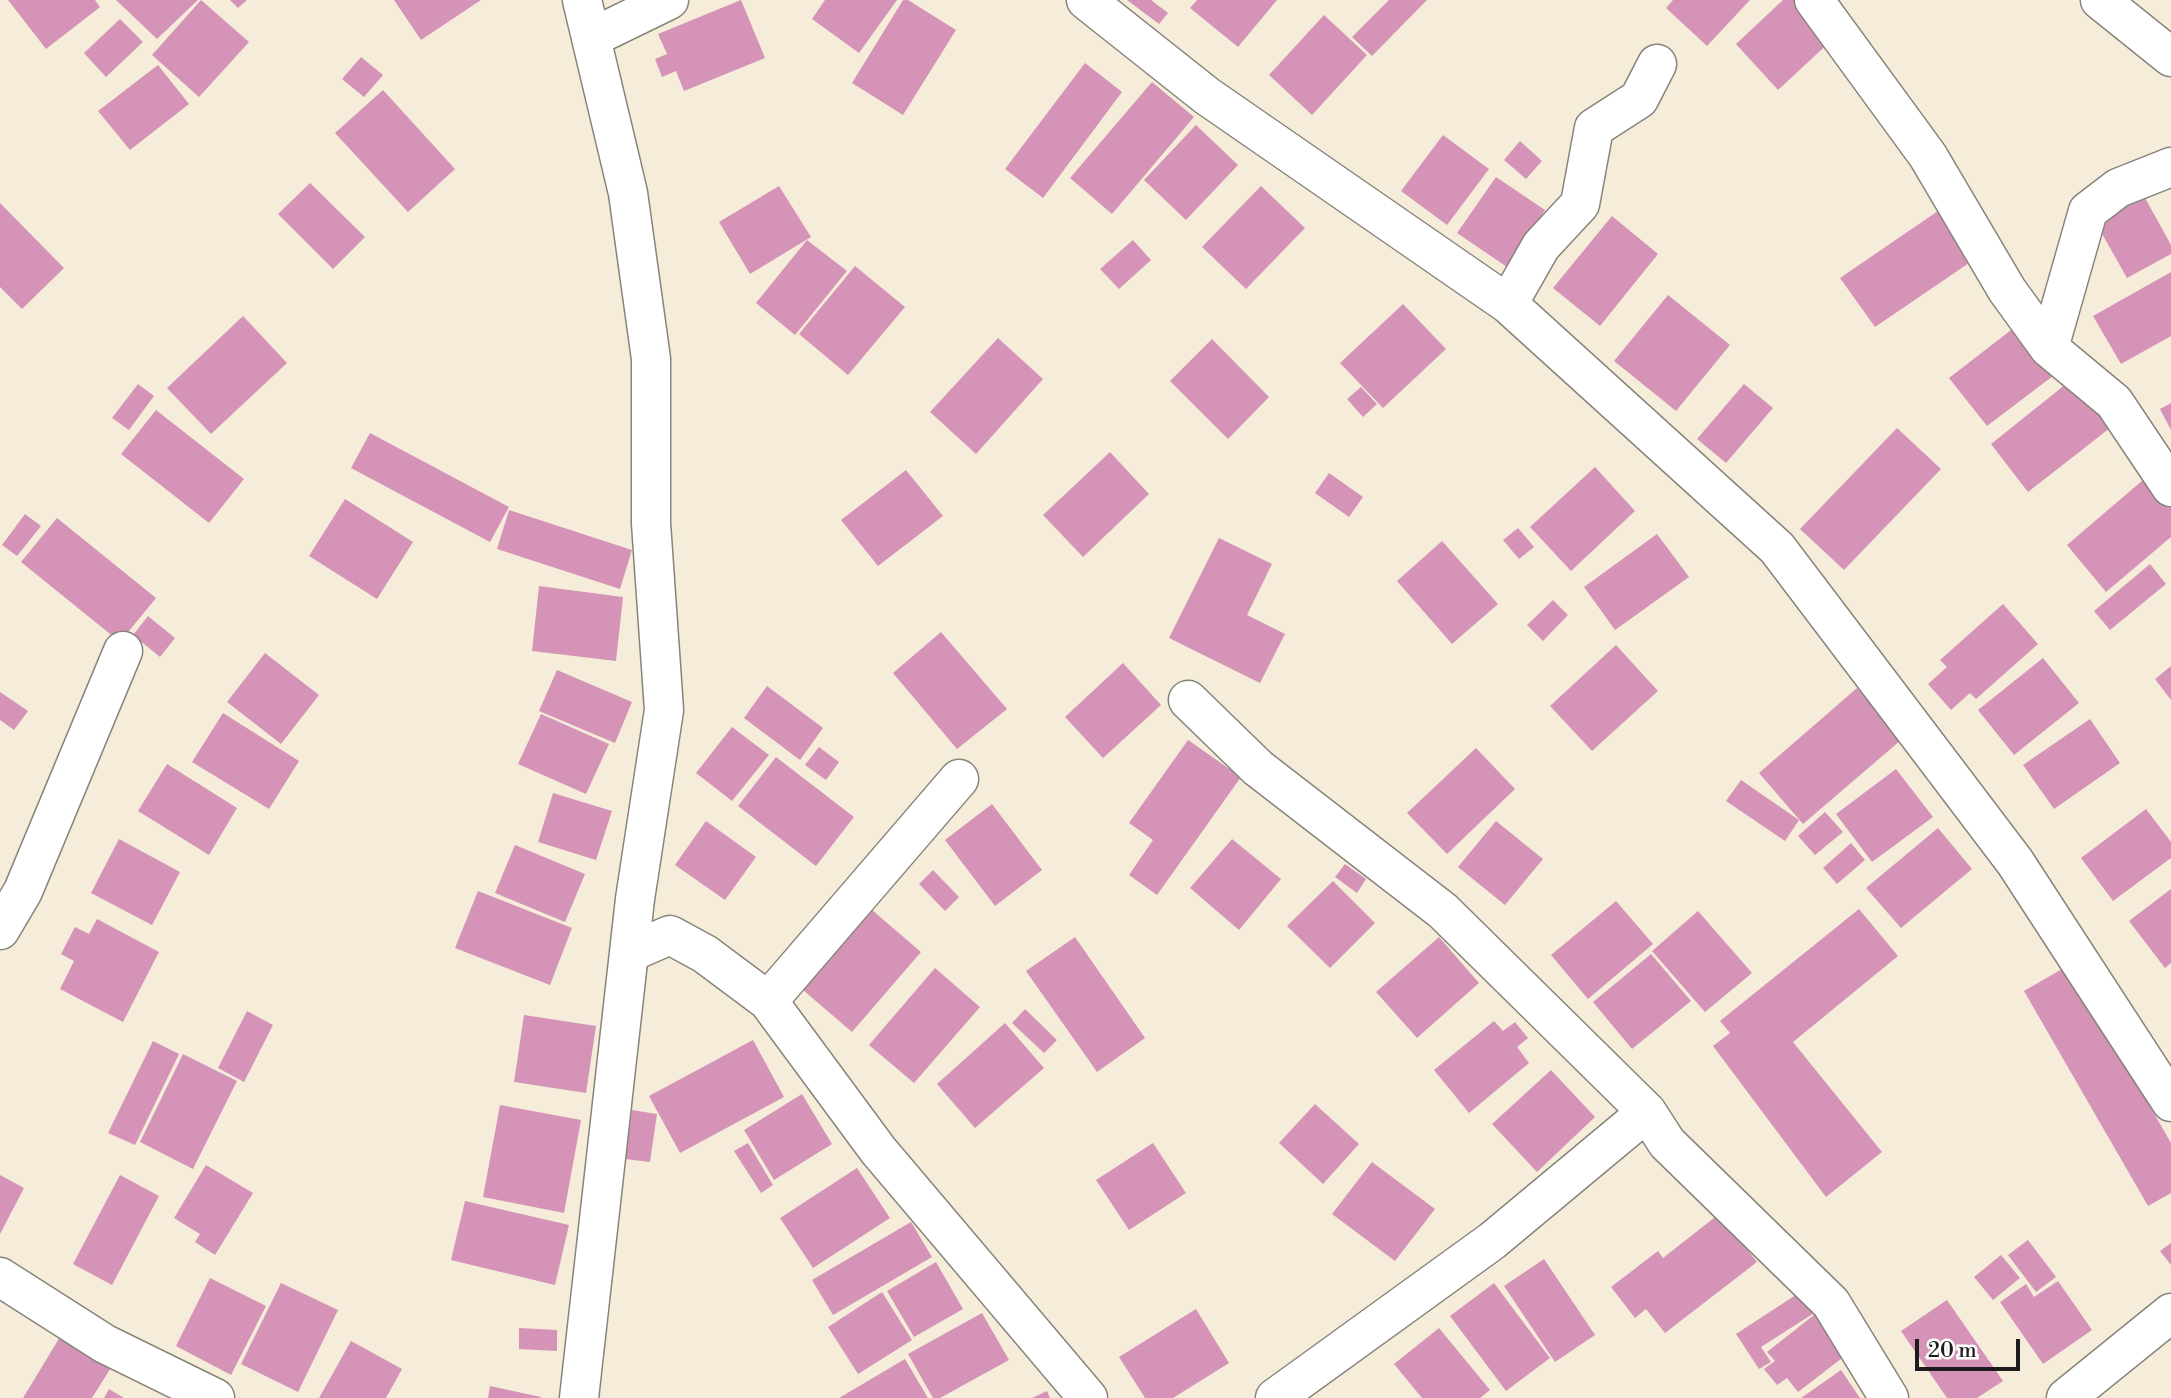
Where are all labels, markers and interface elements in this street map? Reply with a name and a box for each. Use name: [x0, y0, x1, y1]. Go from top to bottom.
scale bar: [1919, 1324, 2024, 1368]
text: 20 m: [1928, 1338, 1977, 1364]

